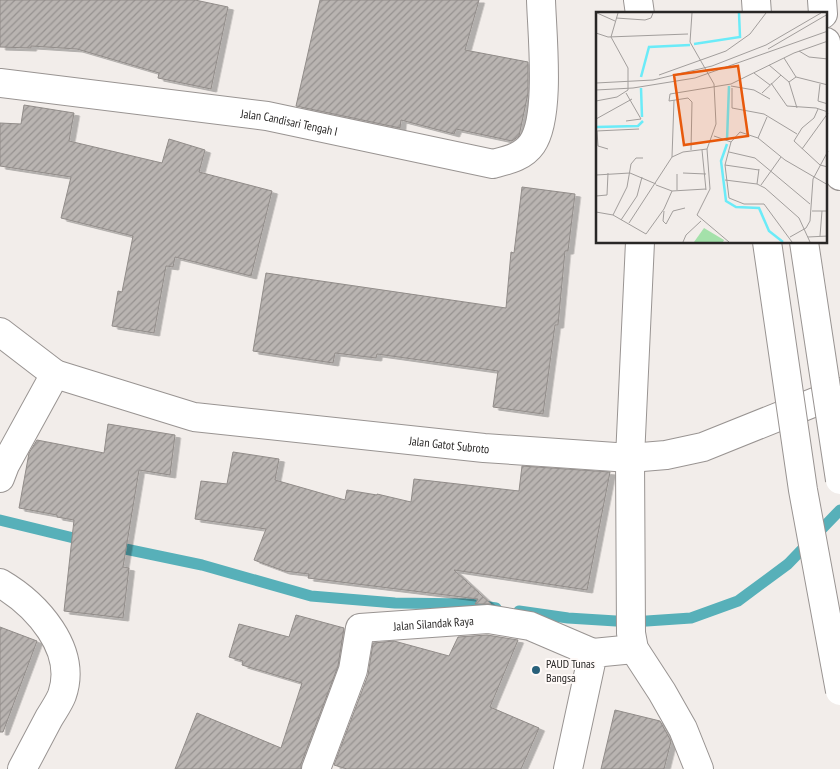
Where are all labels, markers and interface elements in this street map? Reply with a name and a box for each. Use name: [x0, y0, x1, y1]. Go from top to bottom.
inset map: [596, 12, 828, 244]
street label: Jalan Candisari Tengah I: [239, 105, 339, 138]
street label: Jalan Gatot Subroto: [407, 432, 490, 456]
street label: Jalan Silandak Raya: [392, 613, 474, 633]
place label: PAUD Tunas Bangsa: [546, 656, 595, 685]
marker: PAUD Tunas Bangsa: [530, 664, 542, 676]

